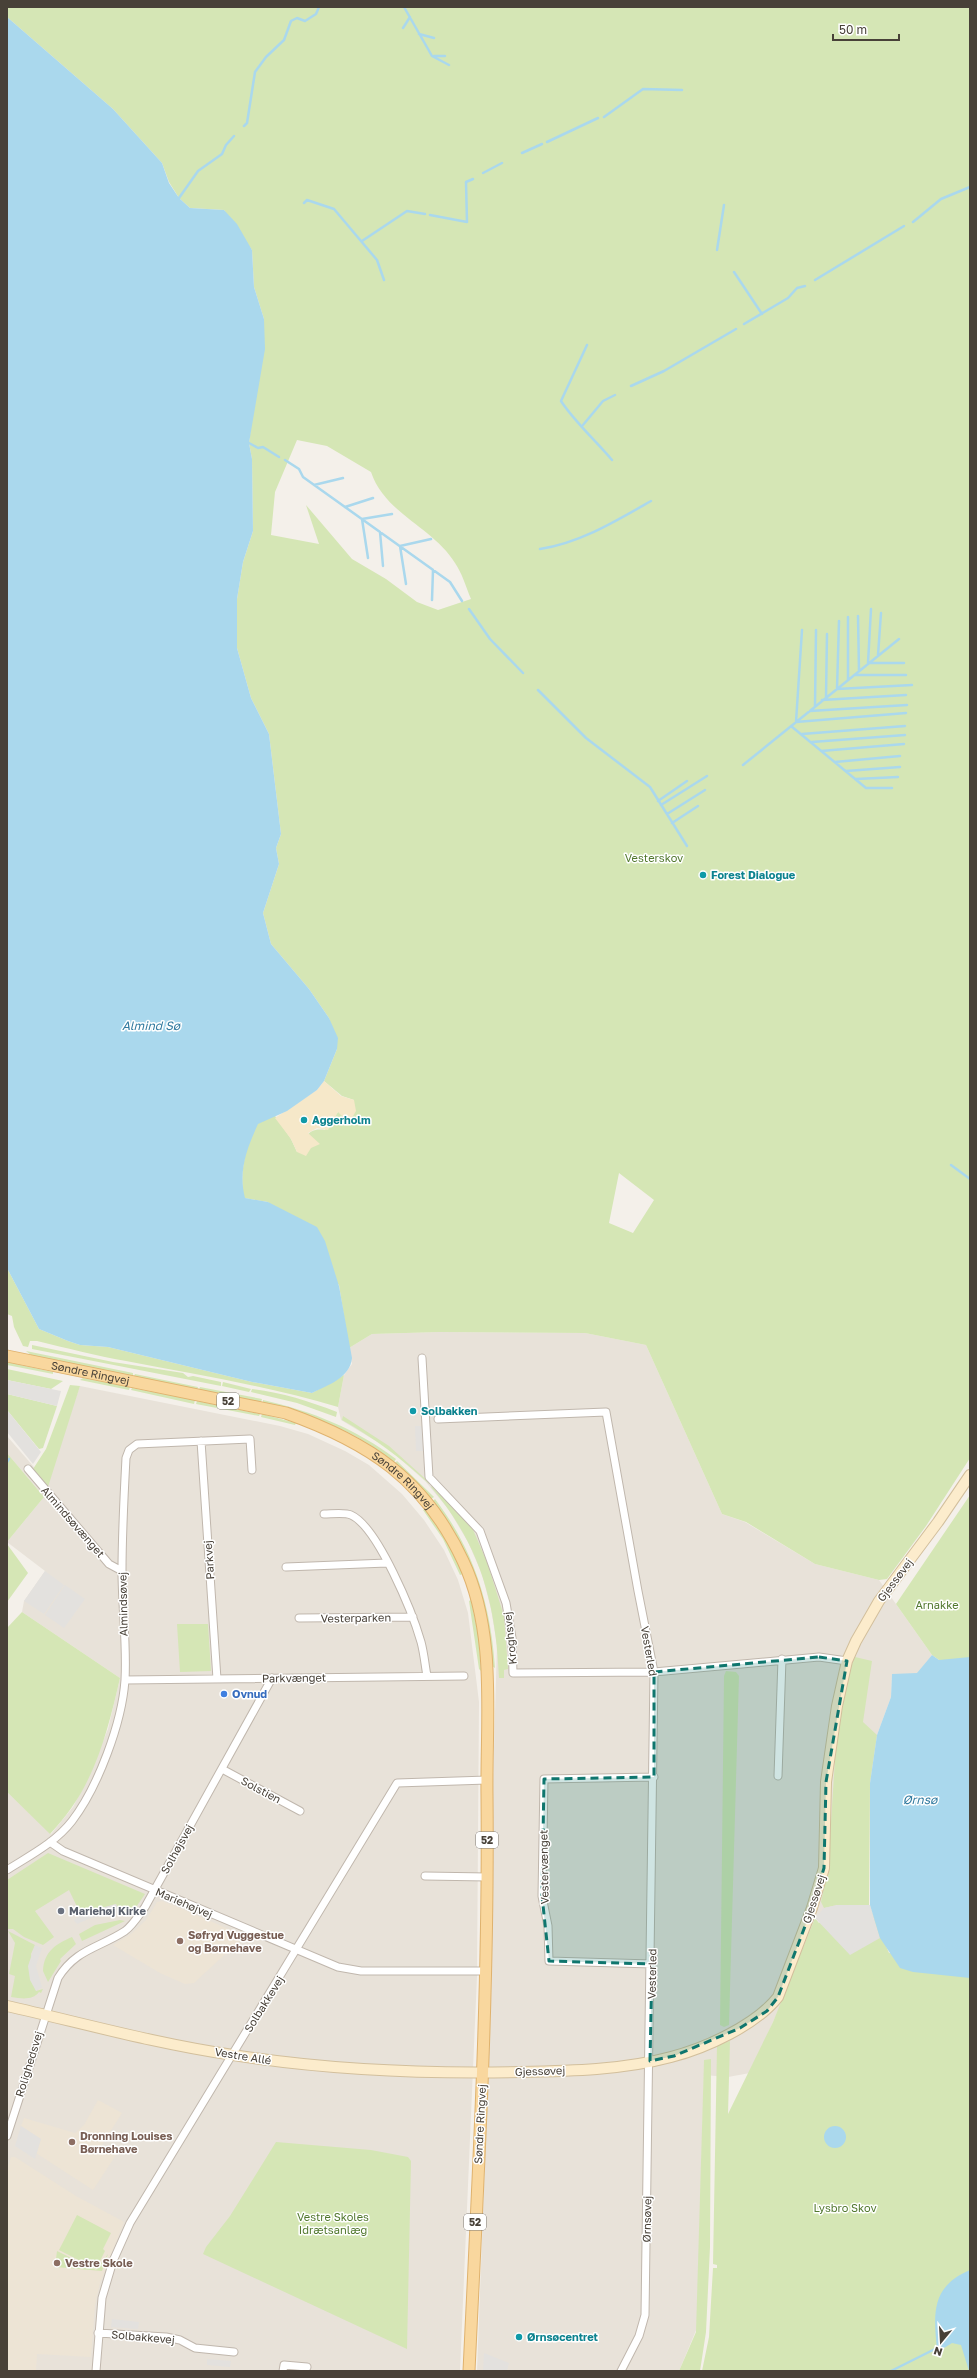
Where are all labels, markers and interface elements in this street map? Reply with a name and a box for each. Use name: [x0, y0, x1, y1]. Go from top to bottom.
scale bar: [833, 16, 899, 42]
text: 50 m: [839, 22, 867, 37]
park label: Vesterskov: [625, 851, 683, 864]
place label: Forest Dialogue: [711, 868, 796, 881]
marker: Forest Dialogue: [698, 870, 708, 880]
water label: Almind Sø: [122, 1018, 181, 1033]
place label: Aggerholm: [312, 1113, 371, 1126]
marker: Aggerholm: [299, 1115, 309, 1125]
street label: Søndre Ringvej: [50, 1358, 131, 1387]
road number: 52: [217, 1393, 239, 1409]
place label: Solbakken: [421, 1404, 478, 1417]
marker: Solbakken: [408, 1406, 418, 1416]
street label: Søndre Ringvej: [370, 1448, 437, 1512]
street label: Almindsøvænget: [39, 1484, 108, 1560]
street label: Parkvej: [201, 1540, 216, 1580]
street label: Gjessøvej: [874, 1556, 915, 1604]
street label: Almindsøvej: [115, 1572, 130, 1636]
park label: Arnakke: [915, 1598, 959, 1611]
street label: Vesterparken: [321, 1610, 391, 1625]
street label: Kroghsvej: [500, 1611, 519, 1665]
street label: Vesterled: [639, 1625, 660, 1677]
street label: Parkvænget: [262, 1670, 326, 1685]
place label: Ovnud: [232, 1687, 267, 1700]
marker: Ovnud: [219, 1689, 229, 1699]
street label: Solstien: [239, 1774, 283, 1806]
water label: Ørnsø: [903, 1792, 938, 1807]
street label: Solhøjsvej: [158, 1822, 195, 1876]
street label: Vestervænget: [536, 1830, 551, 1904]
road number: 52: [476, 1832, 498, 1848]
street label: Gjessøvej: [800, 1873, 828, 1925]
street label: Mariehøjvej: [154, 1885, 215, 1920]
place label: Mariehøj Kirke: [69, 1904, 146, 1917]
marker: Mariehøj Kirke: [56, 1906, 66, 1916]
place label: Søfryd Vuggestue og Børnehave: [188, 1928, 284, 1954]
marker: Søfryd Vuggestue og Børnehave: [175, 1936, 185, 1946]
street label: Vesterled: [645, 1949, 658, 1999]
street label: Solbakkevej: [241, 1973, 286, 2034]
street label: Rolighedsvej: [12, 2029, 45, 2098]
street label: Vestre Allé: [214, 2045, 272, 2066]
street label: Gjessøvej: [515, 2063, 565, 2078]
street label: Søndre Ringvej: [471, 2084, 488, 2164]
place label: Dronning Louises Børnehave: [80, 2129, 172, 2155]
marker: Dronning Louises Børnehave: [67, 2137, 77, 2147]
street label: Ørnsøvej: [640, 2195, 653, 2242]
park label: Lysbro Skov: [813, 2201, 877, 2214]
park label: Vestre Skoles Idrætsanlæg: [297, 2210, 369, 2236]
road number: 52: [464, 2214, 486, 2230]
place label: Vestre Skole: [65, 2256, 133, 2269]
marker: Vestre Skole: [52, 2258, 62, 2268]
north arrow: [921, 2322, 961, 2362]
street label: Solbakkevej: [111, 2327, 175, 2346]
place label: Ørnsøcentret: [527, 2330, 599, 2343]
marker: Ørnsøcentret: [514, 2332, 524, 2342]
text: N: [932, 2345, 944, 2359]

